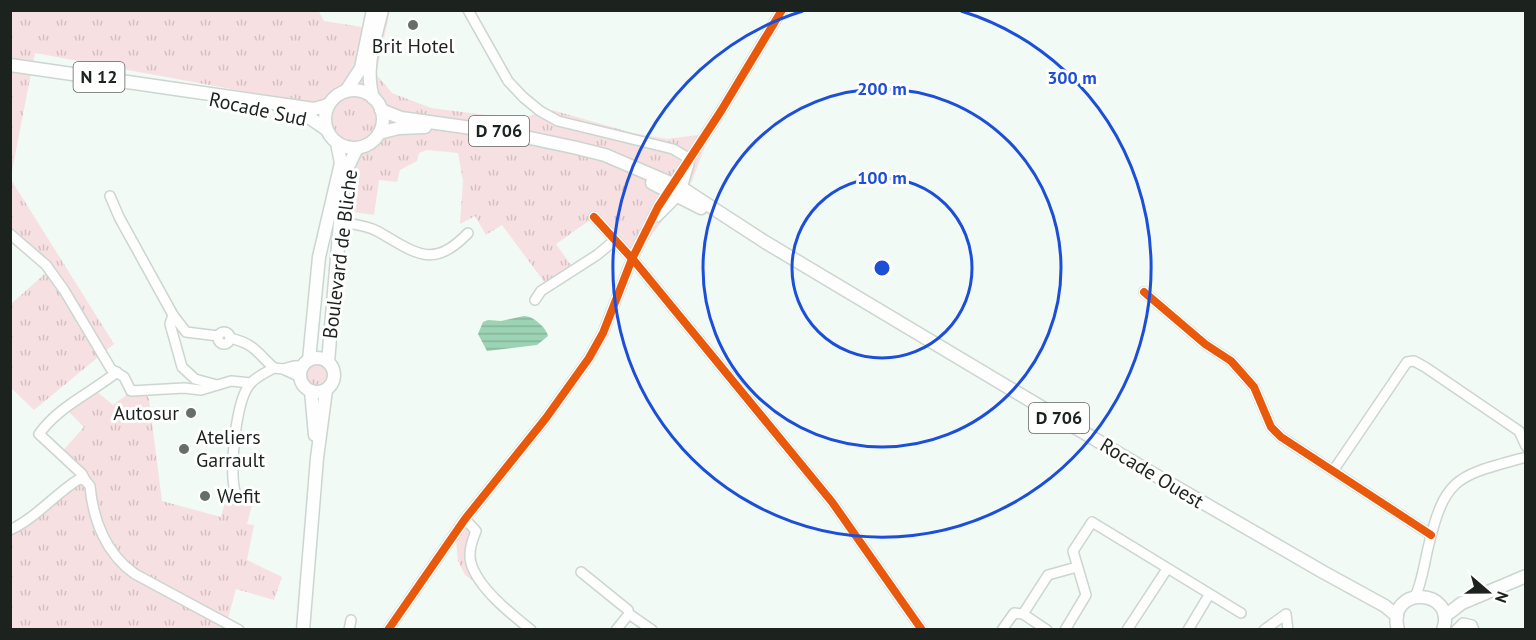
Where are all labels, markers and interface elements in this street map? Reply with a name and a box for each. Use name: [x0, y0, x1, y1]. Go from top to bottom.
marker: Brit Hotel: [406, 18, 420, 32]
place label: Brit Hotel: [372, 33, 454, 59]
road number: N 12: [74, 62, 124, 92]
text: 300 m: [1047, 66, 1097, 89]
text: 200 m: [857, 77, 907, 100]
street label: Rocade Sud: [207, 86, 309, 132]
road number: D 706: [469, 116, 529, 146]
text: 100 m: [857, 166, 907, 189]
street label: Boulevard de Bliche: [317, 168, 363, 340]
centre of rings: [872, 258, 892, 278]
place label: Autosur: [113, 400, 179, 426]
road number: D 706: [1029, 403, 1089, 433]
marker: Autosur: [184, 406, 198, 420]
place label: Ateliers Garrault: [196, 424, 265, 473]
street label: Rocade Ouest: [1095, 432, 1209, 514]
marker: Ateliers Garrault: [177, 442, 191, 456]
place label: Wefit: [217, 483, 261, 509]
marker: Wefit: [198, 489, 212, 503]
north arrow: [1458, 562, 1518, 622]
text: N: [1491, 589, 1513, 605]

